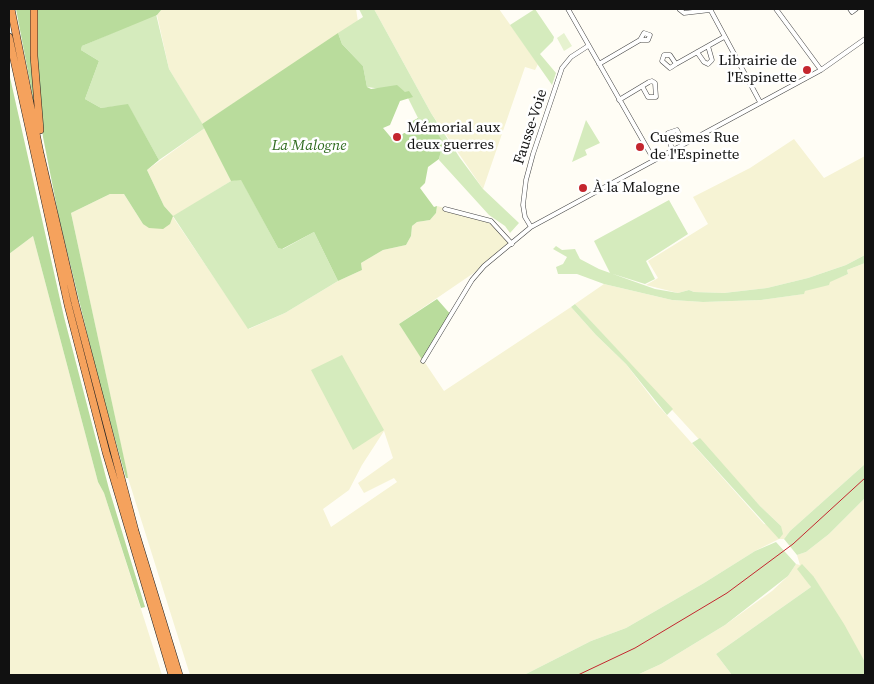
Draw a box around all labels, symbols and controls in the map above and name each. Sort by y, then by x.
place label: Librairie de l'Espinette [719,52,797,87]
marker: Librairie de l'Espinette [801,64,813,76]
street label: Fausse-Voie [510,87,552,167]
place label: Mémorial aux deux guerres [407,119,500,154]
place label: Cuesmes Rue de l'Espinette [650,129,739,164]
marker: Mémorial aux deux guerres [391,131,403,143]
park label: La Malogne [272,137,346,155]
marker: Cuesmes Rue de l'Espinette [634,141,646,153]
place label: À la Malogne [593,179,680,197]
marker: À la Malogne [577,182,589,194]

